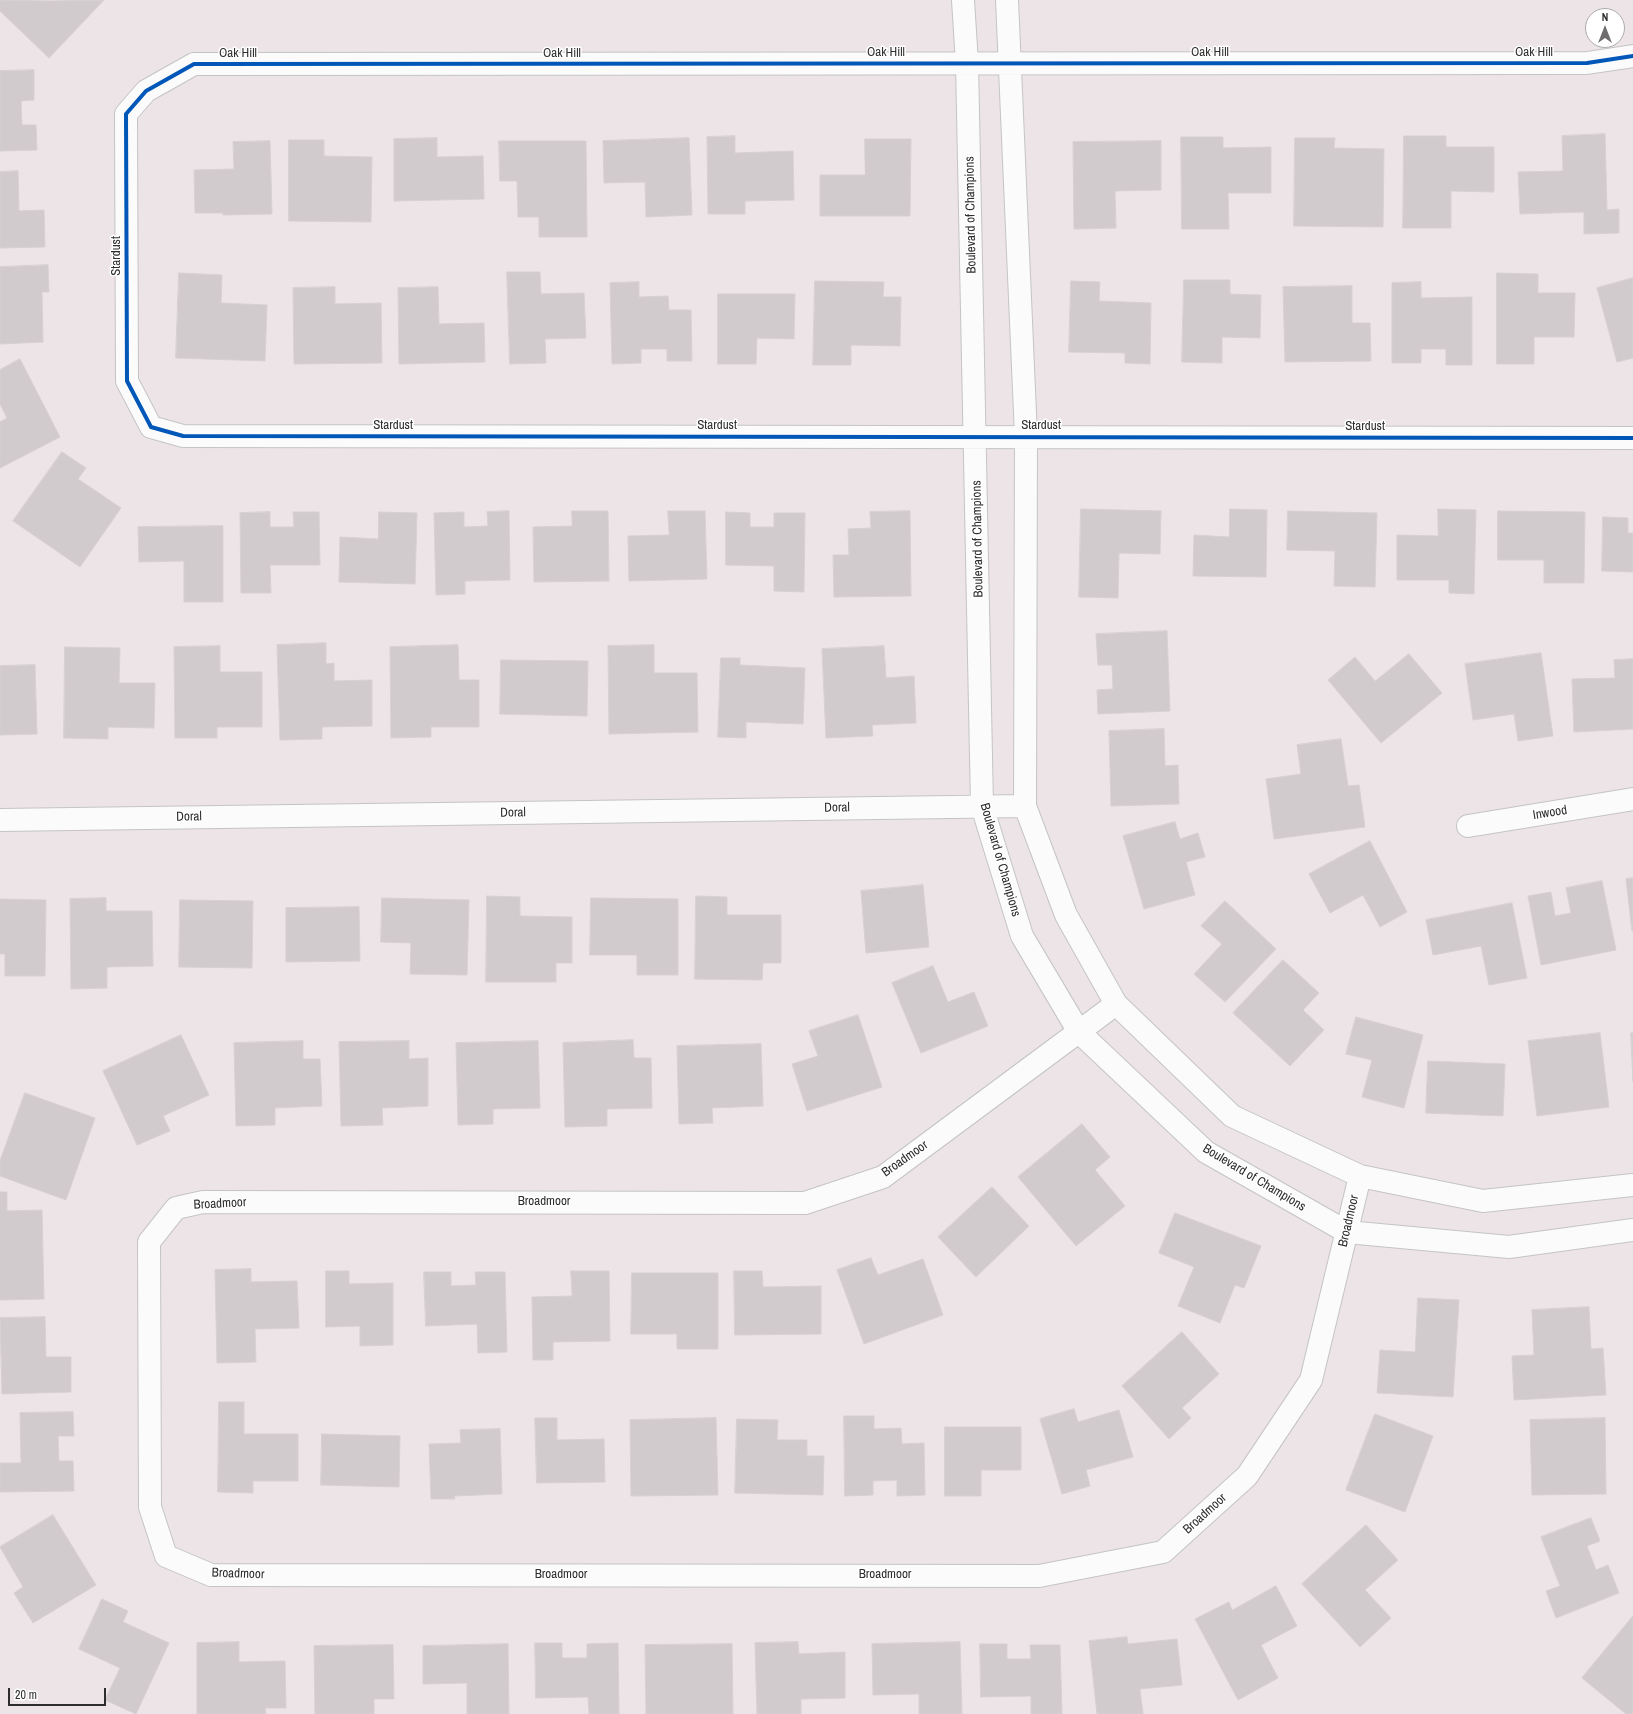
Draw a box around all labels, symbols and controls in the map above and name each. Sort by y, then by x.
north arrow [1585,8,1625,48]
text: N [1602,10,1608,24]
street label: Oak Hill [867,45,905,61]
street label: Oak Hill [1191,45,1229,61]
street label: Oak Hill [1515,45,1553,61]
street label: Oak Hill [219,46,257,62]
street label: Oak Hill [543,46,581,62]
street label: Boulevard of Champions [962,156,980,274]
street label: Stardust [109,236,125,276]
street label: Stardust [373,418,413,434]
street label: Stardust [697,418,737,434]
street label: Stardust [1021,418,1061,434]
street label: Stardust [1345,419,1385,435]
street label: Boulevard of Champions [969,480,987,598]
street label: Doral [824,800,850,816]
street label: Boulevard of Champions [976,801,1024,919]
street label: Inwood [1532,803,1568,823]
street label: Doral [500,805,526,821]
street label: Doral [176,809,202,825]
street label: Broadmoor [879,1137,931,1181]
street label: Boulevard of Champions [1200,1141,1308,1215]
street label: Broadmoor [518,1194,570,1210]
street label: Broadmoor [1335,1194,1363,1248]
street label: Broadmoor [193,1195,247,1213]
street label: Broadmoor [1180,1491,1230,1537]
street label: Broadmoor [211,1565,265,1583]
street label: Broadmoor [535,1567,587,1583]
street label: Broadmoor [859,1567,911,1583]
scale bar [10,1680,108,1706]
text: 20 m [15,1687,37,1703]

